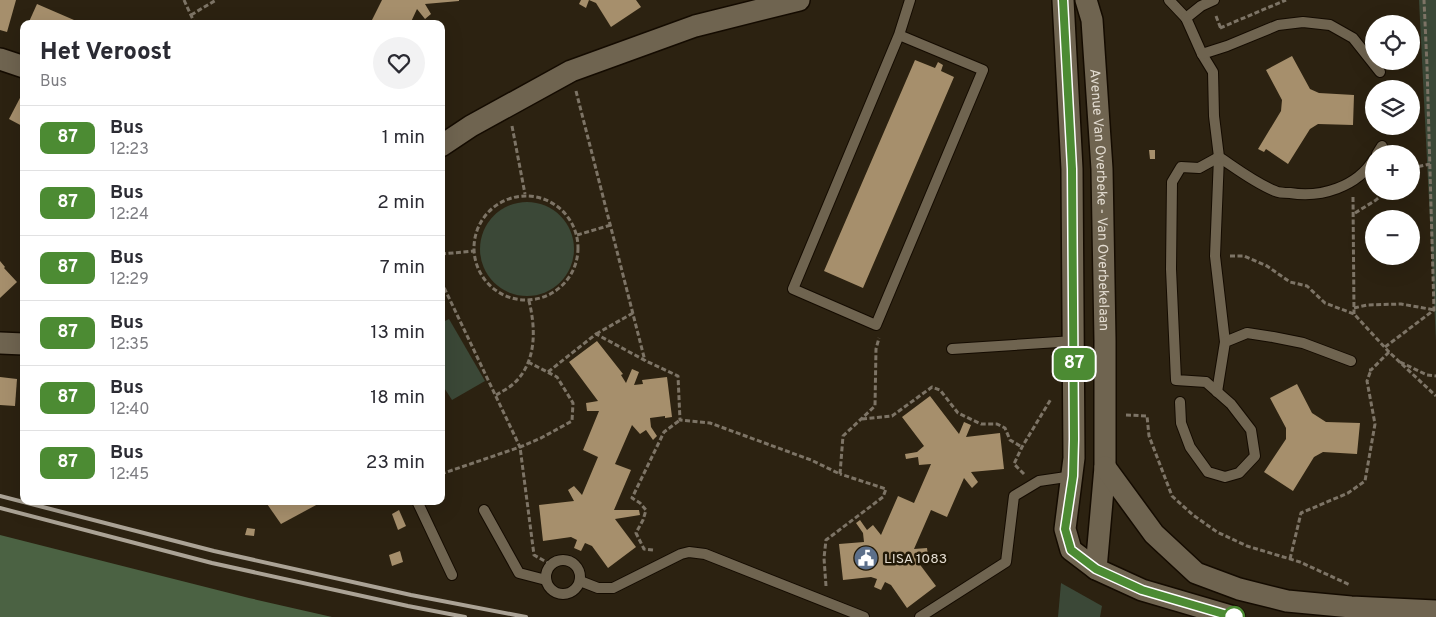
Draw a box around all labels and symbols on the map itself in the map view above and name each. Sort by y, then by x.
street label: Avenue Van Overbeke - Van Overbekelaan [1085,68,1112,331]
line badge: 87 [1052,348,1096,380]
public building icon: LISA 1083 [853,545,879,571]
place label: LISA 1083 [884,551,947,568]
unlabelled marker [1223,606,1245,617]

